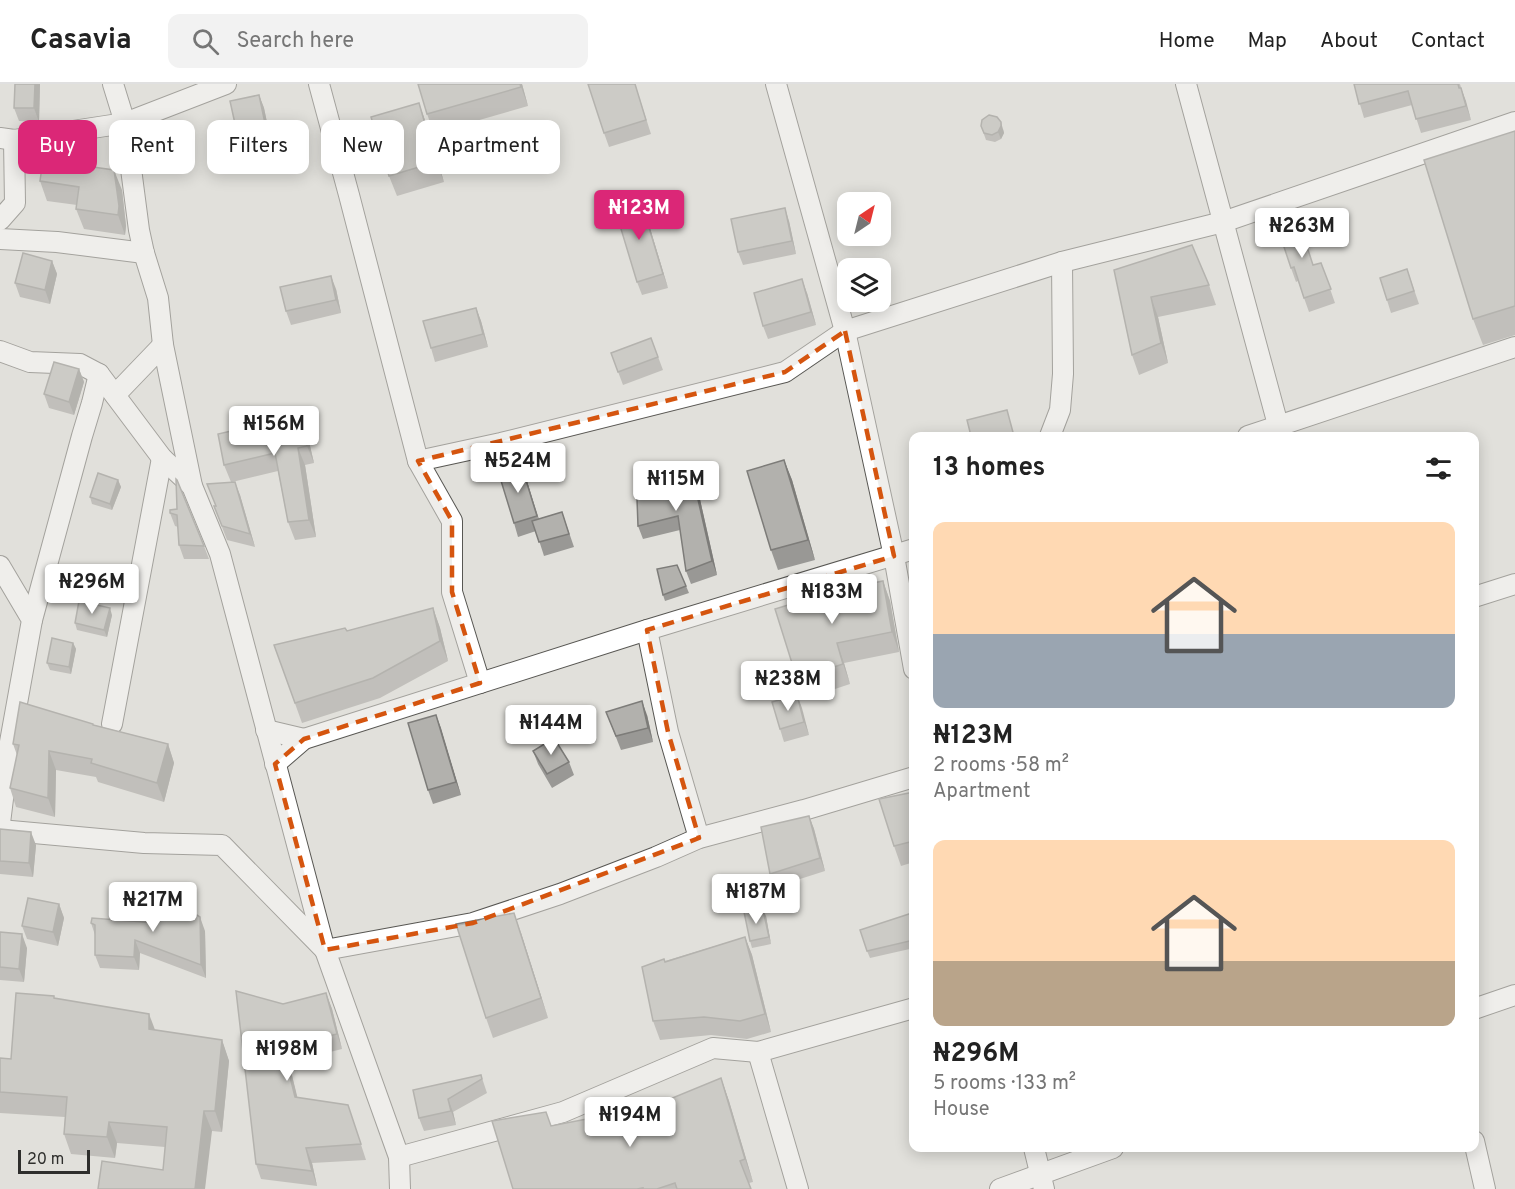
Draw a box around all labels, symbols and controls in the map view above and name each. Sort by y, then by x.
search box [168,14,588,68]
text: Casavia [30,23,132,59]
icon: search [189,25,222,58]
text: Search here [237,28,354,55]
text: Home [1159,28,1215,55]
text: Map [1248,28,1287,55]
text: About [1320,28,1378,55]
text: Contact [1411,28,1485,55]
chip: Buy [18,120,97,174]
chip: Rent [109,120,195,174]
chip: Filters [207,120,309,174]
chip: New [321,120,404,174]
chip: Apartment [416,120,560,174]
pin: ₦123M [597,190,681,241]
north arrow [837,192,891,246]
map controls [837,192,891,312]
text: ₦123M [608,196,670,222]
pin: ₦263M [1260,208,1344,259]
text: ₦263M [1269,214,1335,240]
button: layers [837,258,891,312]
pin: ₦156M [232,406,316,457]
text: ₦156M [243,412,305,438]
pin: ₦524M [476,443,560,494]
text: ₦524M [485,449,551,475]
text: 13 homes [933,452,1045,485]
icon: filters [1422,452,1455,485]
pin: ₦115M [634,461,718,512]
text: ₦115M [647,467,705,493]
icon: home [1140,561,1248,669]
pin: ₦296M [50,564,134,615]
text: ₦296M [59,570,125,596]
pin: ₦183M [790,574,874,625]
text: ₦183M [801,580,863,606]
pin: ₦238M [746,661,830,712]
text: ₦238M [755,667,821,693]
pin: ₦144M [509,705,593,756]
text: ₦144M [519,711,583,737]
text: ₦123M [933,720,1013,753]
text: 2 rooms · 58 m² [933,753,1069,779]
text: Apartment [933,779,1031,805]
pin: ₦187M [714,874,798,925]
icon: home [1140,879,1248,987]
text: ₦187M [726,880,786,906]
pin: ₦217M [111,882,195,933]
text: ₦217M [123,888,183,914]
pin: ₦198M [245,1031,329,1082]
text: ₦198M [256,1037,318,1063]
text: ₦296M [933,1038,1019,1071]
text: 5 rooms · 133 m² [933,1071,1076,1097]
pin: ₦194M [588,1097,672,1148]
text: House [933,1097,989,1123]
text: ₦194M [599,1103,661,1129]
scale bar [18,1147,90,1174]
text: 20 m [27,1150,64,1170]

